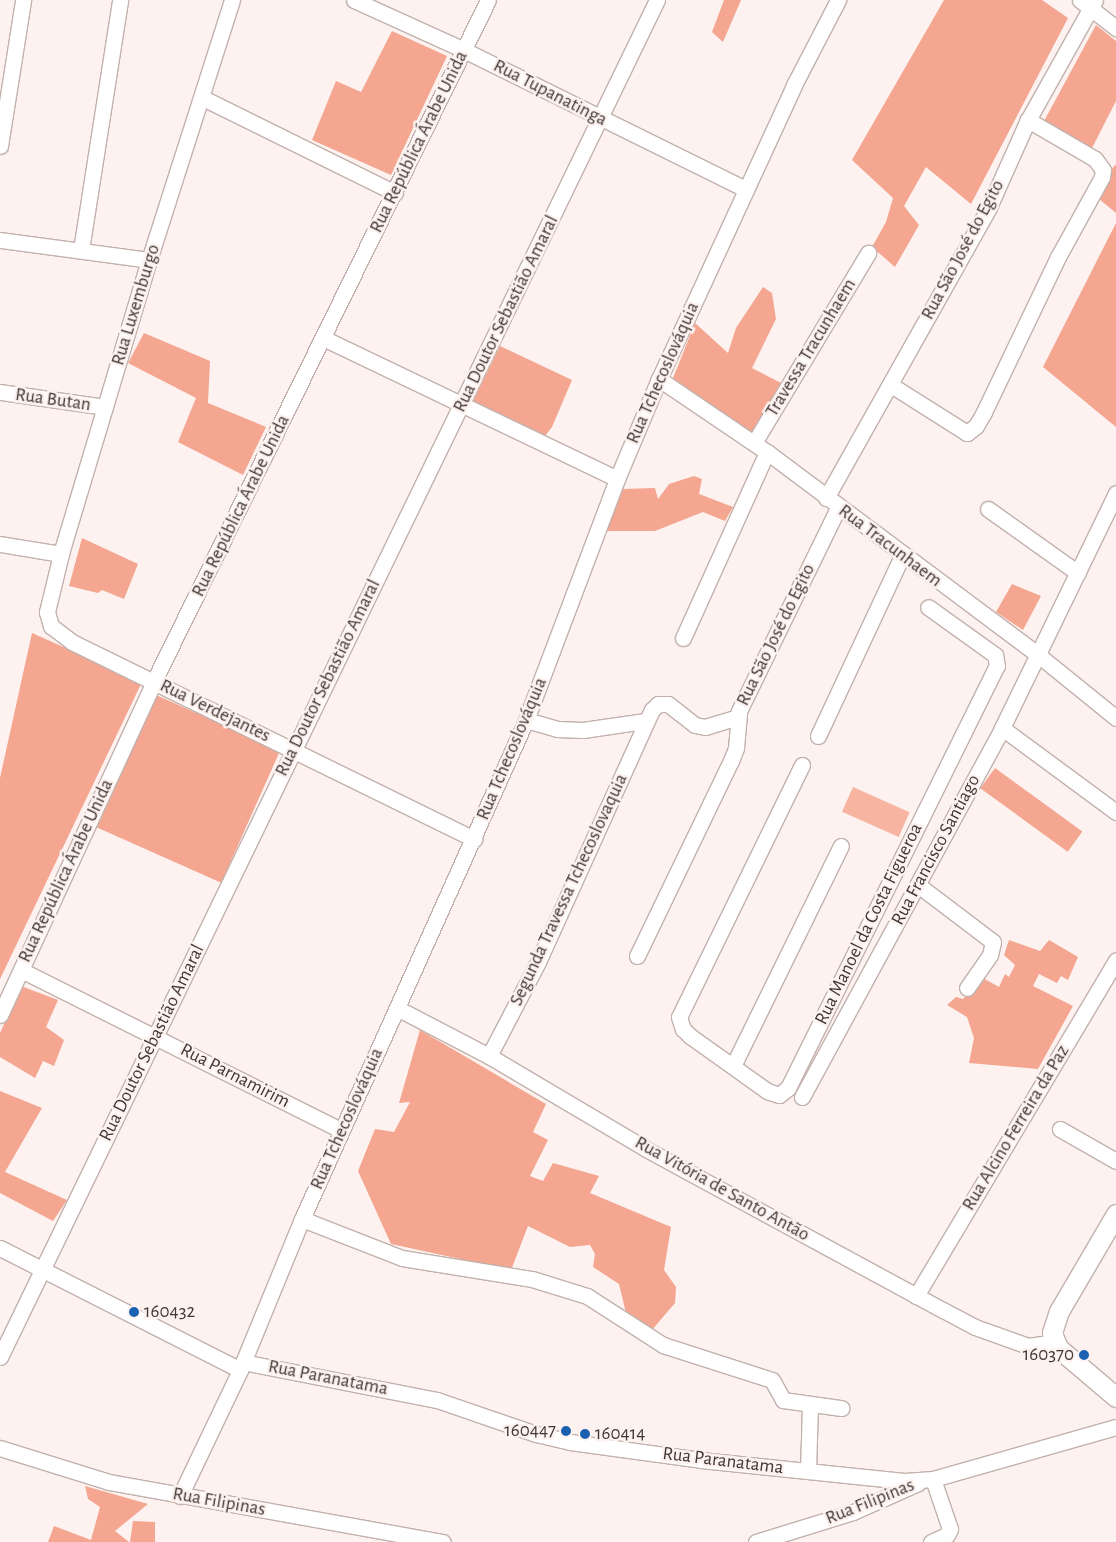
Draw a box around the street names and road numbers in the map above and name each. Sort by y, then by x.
street label: Rua República Árabe Unida [365,47,473,237]
street label: Rua Tupanatinga [489,55,611,131]
street label: Rua São José do Egito [917,176,1009,324]
street label: Rua Doutor Sebastião Amaral [448,212,564,416]
street label: Rua Luxemburgo [107,242,165,368]
street label: Travessa Tracunhaem [761,275,861,421]
street label: Rua Tchecoslováquia [622,299,704,447]
street label: Rua Butan [14,383,92,417]
street label: Rua República Árabe Unida [187,411,295,601]
street label: Rua Tracunhaem [834,500,946,592]
street label: Rua São José do Egito [732,560,820,710]
street label: Rua Doutor Sebastião Amaral [270,576,386,780]
street label: Rua Verdejantes [156,674,274,748]
street label: Rua Tchecoslováquia [472,674,552,824]
street label: Segunda Travessa Tchecoslovaquia [505,770,633,1010]
street label: Rua Francisco Santiago [887,771,985,929]
street label: Rua República Árabe Unida [13,776,119,966]
street label: Rua Manoel da Costa Figueroa [810,820,928,1028]
street label: Rua Doutor Sebastião Amaral [94,941,210,1145]
street label: Rua Parnamirim [176,1039,294,1113]
street label: Rua Alcino Ferreira da Paz [958,1041,1074,1215]
street label: Rua Tchecoslováquia [306,1045,388,1193]
street label: Rua Vitória de Santo Antão [631,1131,813,1247]
street label: Rua Paranatama [266,1355,390,1401]
street label: Rua Paranatama [661,1442,785,1480]
street label: Rua Filipinas [822,1474,918,1530]
street label: Rua Filipinas [171,1483,267,1521]

